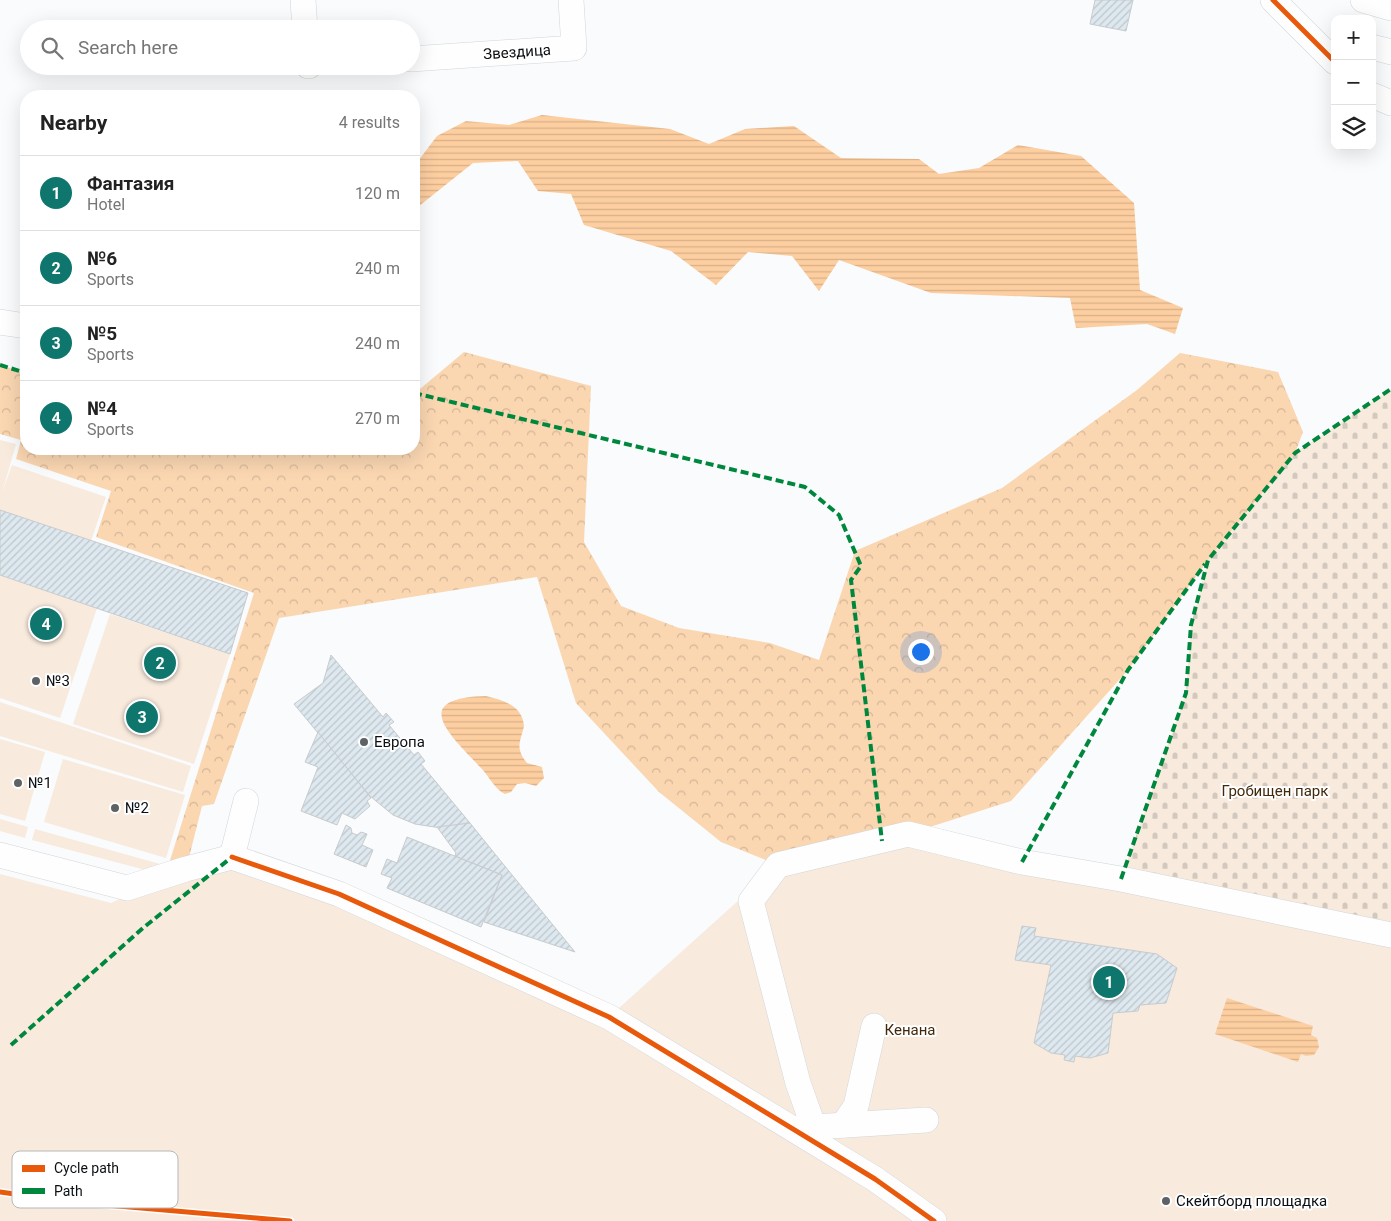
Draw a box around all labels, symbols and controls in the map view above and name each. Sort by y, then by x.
map controls [1331,15,1376,150]
button: + [1331,15,1376,60]
search box [20,20,420,75]
icon: search [38,34,66,62]
text: Search here [78,36,178,59]
street label: Звездица [483,41,551,63]
button: − [1331,60,1376,105]
button: layers [1331,105,1376,150]
text: Nearby [40,111,107,135]
text: 4 results [339,113,400,132]
text: Фантазия [87,172,174,195]
text: 1 [51,184,61,203]
text: 120 m [355,184,400,203]
text: Hotel [87,195,125,214]
text: №6 [87,247,117,270]
text: 2 [51,259,61,278]
text: 240 m [355,259,400,278]
text: Sports [87,270,134,289]
text: №5 [87,322,117,345]
text: 3 [51,334,61,353]
text: 240 m [355,334,400,353]
text: Sports [87,345,134,364]
text: №4 [87,397,117,420]
text: 4 [51,409,61,428]
text: 270 m [355,409,400,428]
text: Sports [87,420,134,439]
pin: 4 [30,605,62,643]
your location [908,639,934,665]
pin: 2 [144,644,176,682]
place label: №3 [46,672,70,690]
marker: №3 [30,675,42,687]
pin: 3 [126,698,158,736]
place label: Европа [374,733,425,751]
marker: Европа [358,736,370,748]
place label: №1 [28,774,52,792]
marker: №1 [12,777,24,789]
park label: Гробищен парк [1222,782,1328,800]
place label: №2 [125,799,149,817]
marker: №2 [109,802,121,814]
pin: 1 [1093,963,1125,1001]
park label: Кенана [884,1021,936,1039]
legend [12,1151,178,1208]
text: Cycle path [54,1160,119,1176]
text: Path [54,1183,83,1199]
place label: Скейтборд площадка [1176,1192,1327,1210]
marker: Скейтборд площадка [1160,1195,1172,1207]

